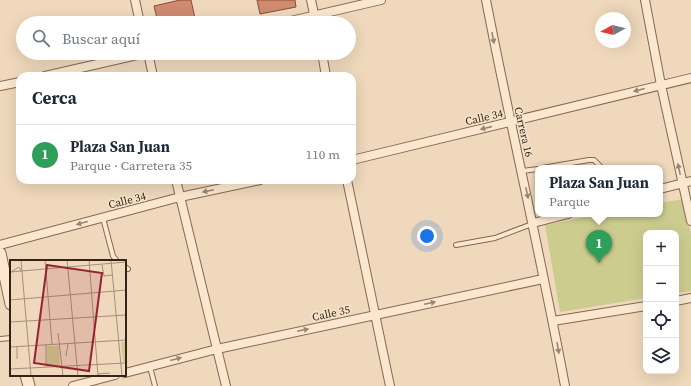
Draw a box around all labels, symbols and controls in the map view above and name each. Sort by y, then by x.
north arrow [595,12,631,48]
search box [16,16,356,60]
icon: search [30,27,52,49]
text: Buscar aquí [62,28,140,49]
one-way arrow [491,32,497,44]
text: Cerca [32,86,77,110]
one-way arrow [633,88,646,94]
street label: Calle 34 [464,106,505,129]
street label: Carrera 16 [510,106,537,159]
one-way arrow [480,125,492,131]
text: Plaza San Juan [70,136,170,157]
text: 1 [41,146,49,163]
text: 110 m [306,146,340,163]
text: Parque · Carretera 35 [70,157,192,174]
one-way arrow [675,163,681,176]
popup [535,165,663,217]
text: Plaza San Juan [549,172,649,193]
one-way arrow [524,187,530,199]
street label: Calle 34 [107,188,148,212]
one-way arrow [202,189,214,195]
text: Parque [549,193,590,210]
one-way arrow [76,220,88,226]
your location [417,226,437,246]
pin: 1 [586,230,612,263]
map controls [643,230,679,374]
button: + [643,230,679,266]
inset map [10,260,126,376]
button: − [643,266,679,302]
one-way arrow [424,300,436,306]
street label: Calle 35 [311,302,352,325]
button: locate [643,302,679,338]
one-way arrow [297,327,309,333]
button: layers [643,338,679,374]
one-way arrow [555,341,561,354]
one-way arrow [171,356,183,362]

